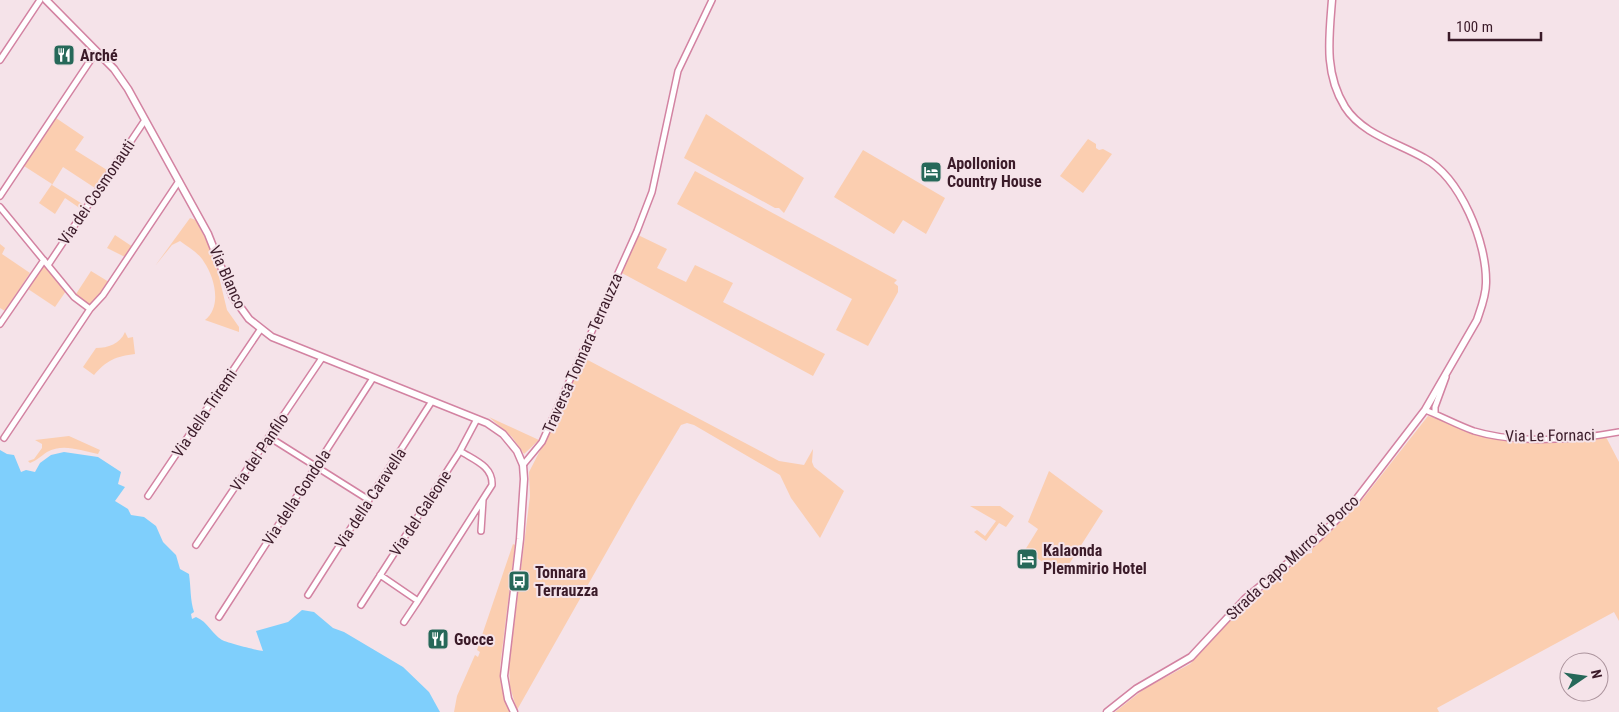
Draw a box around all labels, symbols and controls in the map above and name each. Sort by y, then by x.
scale bar [1449,10,1542,42]
text: 100 m [1456,18,1493,36]
restaurant icon: Arché [52,43,76,67]
place label: Arché [80,46,118,65]
street label: Via dei Cosmonauti [54,136,139,248]
place label: Apollonion Country House [947,154,1042,191]
hotel icon: Apollonion Country House [919,160,943,184]
street label: Via Blanco [205,243,250,312]
street label: Traversa Tonnara Terrauzza [539,270,626,436]
street label: Via della Triremi [168,366,241,461]
street label: Via del Panfilo [226,409,293,495]
street label: Via Le Fornaci [1505,425,1595,446]
street label: Via della Caravella [331,444,410,552]
street label: Via della Gondola [258,446,335,549]
street label: Via del Galeone [386,467,455,560]
street label: Strada Capo Murro di Porco [1222,491,1363,624]
place label: Kalaonda Plemmirio Hotel [1043,541,1147,578]
hotel icon: Kalaonda Plemmirio Hotel [1015,547,1039,571]
place label: Tonnara Terrauzza [535,563,599,600]
bus stop icon: Tonnara Terrauzza [507,569,531,593]
restaurant icon: Gocce [426,627,450,651]
place label: Gocce [454,630,494,649]
north arrow [1559,652,1609,702]
text: N [1588,668,1605,680]

